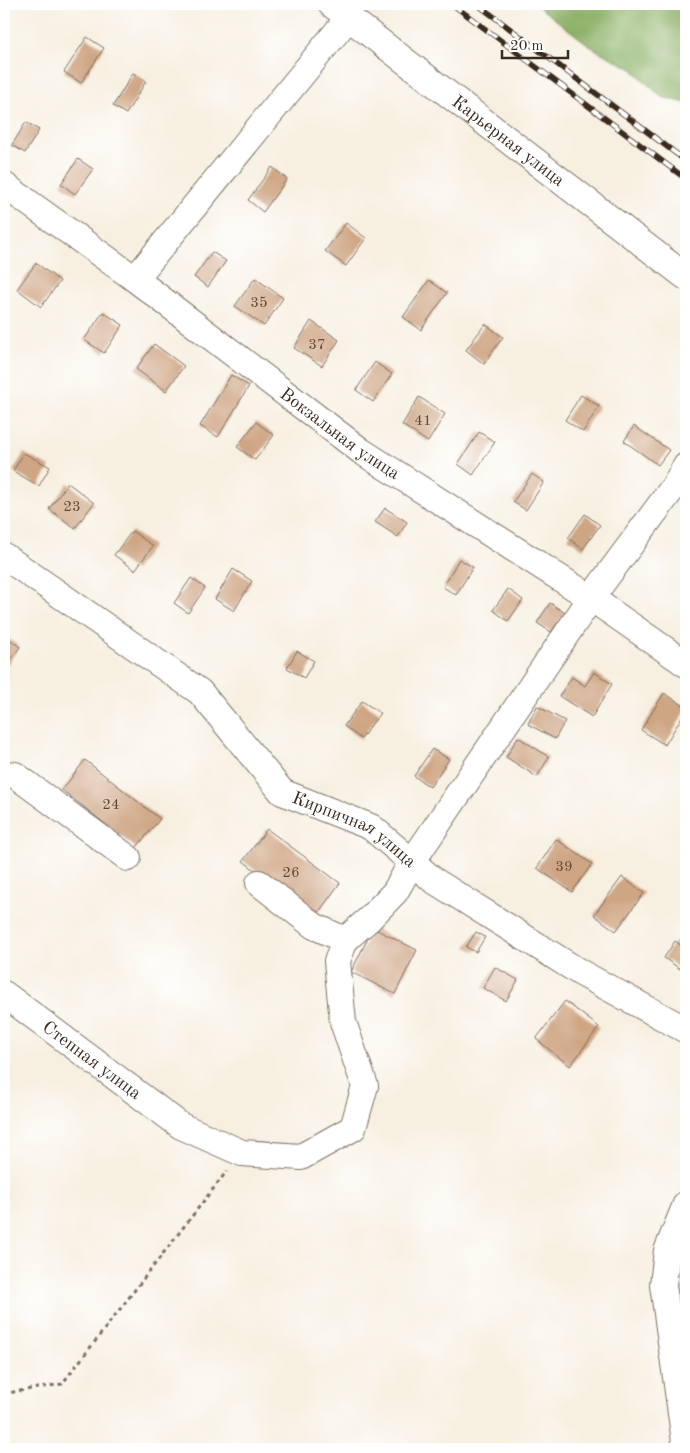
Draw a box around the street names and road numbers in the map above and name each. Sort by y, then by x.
street label: Карьерная улица [448,93,568,190]
street label: Вокзальная улица [276,385,403,483]
street label: Кирпичная улица [290,789,419,871]
street label: Степная улица [39,1018,144,1103]

